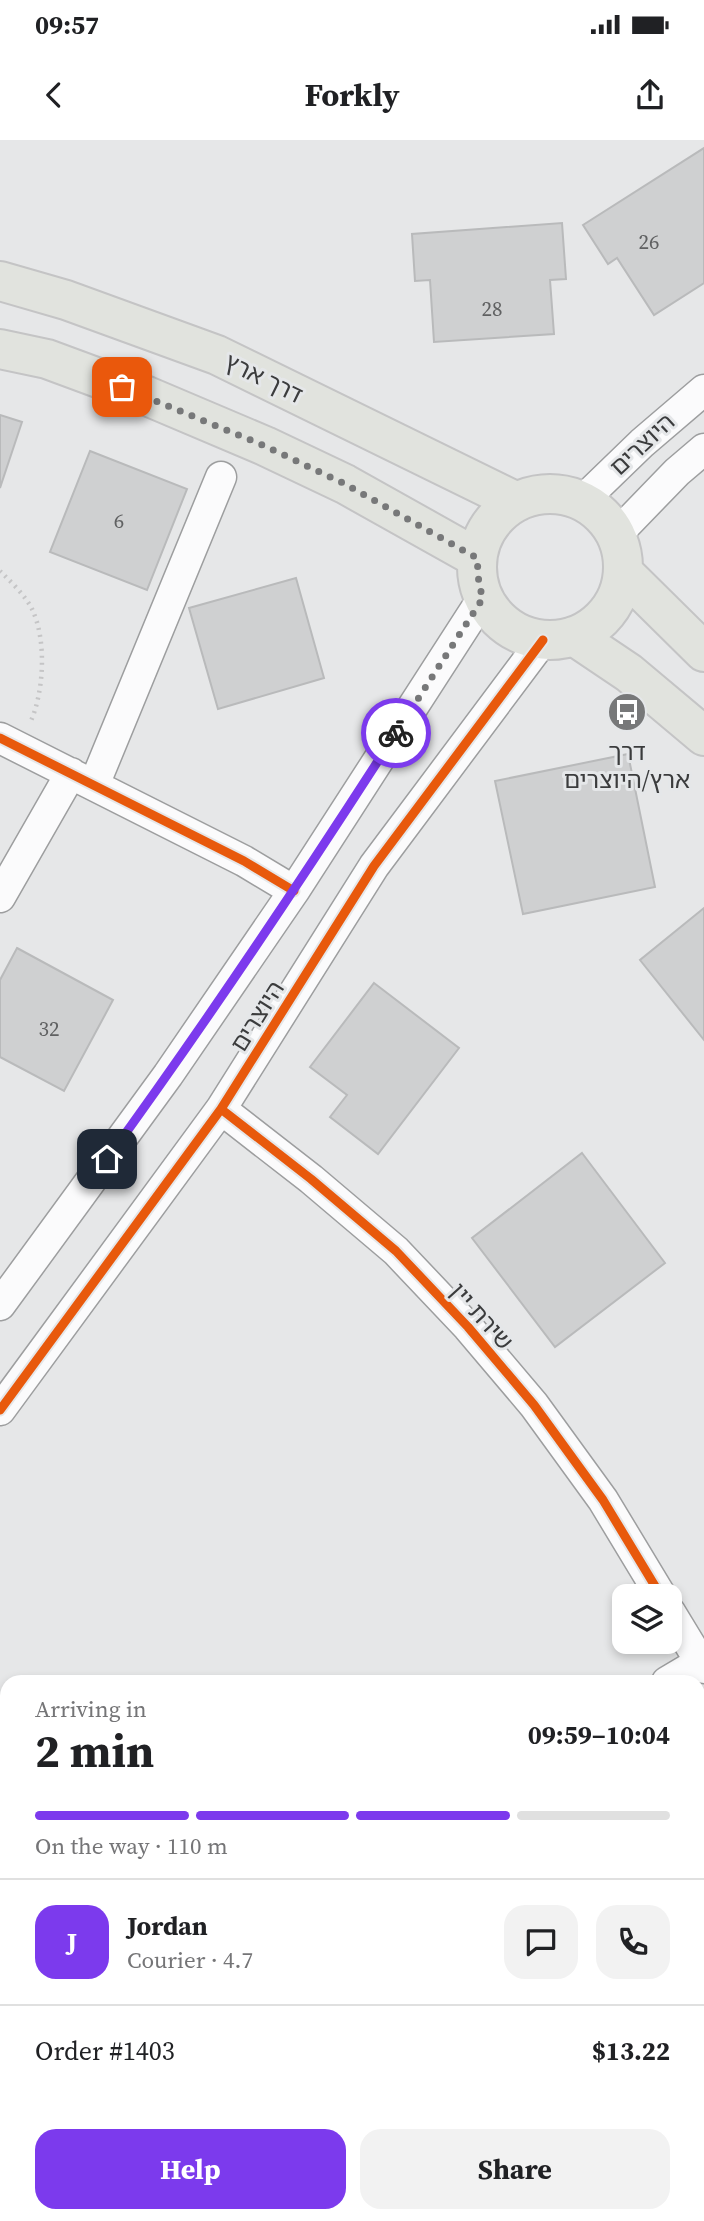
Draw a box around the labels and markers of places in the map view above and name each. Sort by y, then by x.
pin [92,357,152,417]
bus stop icon: דרך ארץ/היוצרים [606,691,648,733]
place label: דרך ארץ/היוצרים [564,735,690,796]
pin [77,1129,137,1189]

